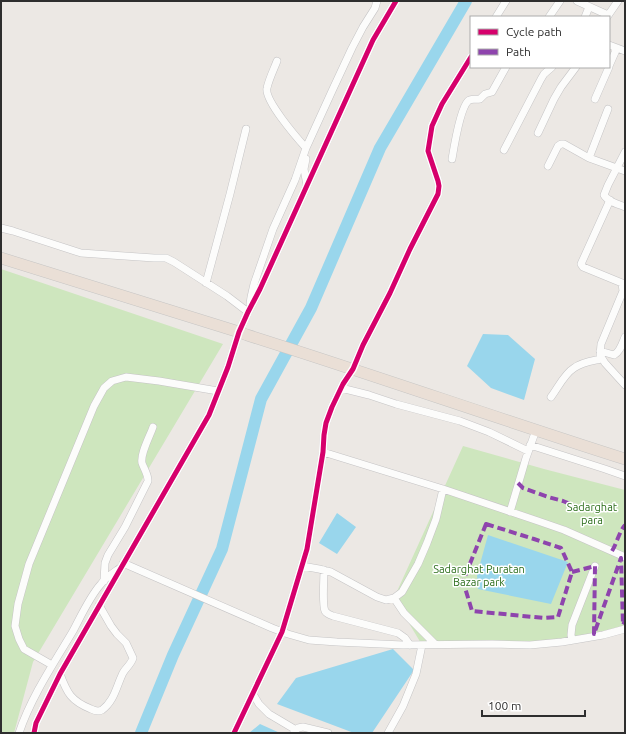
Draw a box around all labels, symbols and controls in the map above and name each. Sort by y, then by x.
legend [470,16,610,68]
text: Cycle path [506,25,562,38]
text: Path [506,45,531,58]
park label: Sadarghat para [567,501,618,526]
park label: Sadarghat Puratan Bazar park [433,563,525,588]
scale bar [482,692,585,718]
text: 100 m [488,699,521,712]

